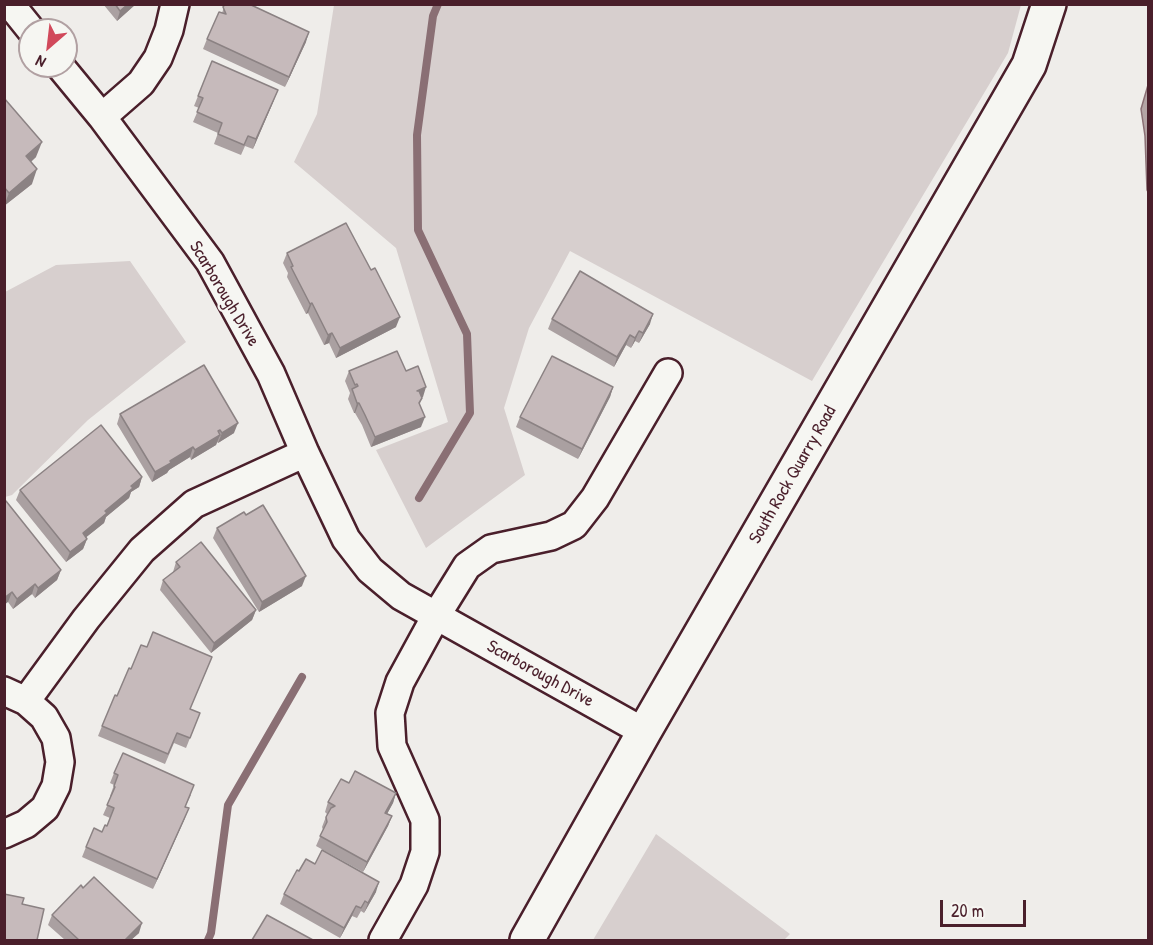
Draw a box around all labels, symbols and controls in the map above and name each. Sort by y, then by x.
north arrow [18,18,78,78]
text: N [32,50,49,74]
street label: Scarborough Drive [184,237,264,351]
street label: South Rock Quarry Road [745,402,841,548]
street label: Scarborough Drive [483,636,597,712]
scale bar [943,888,1028,926]
text: 20 m [951,898,984,923]

